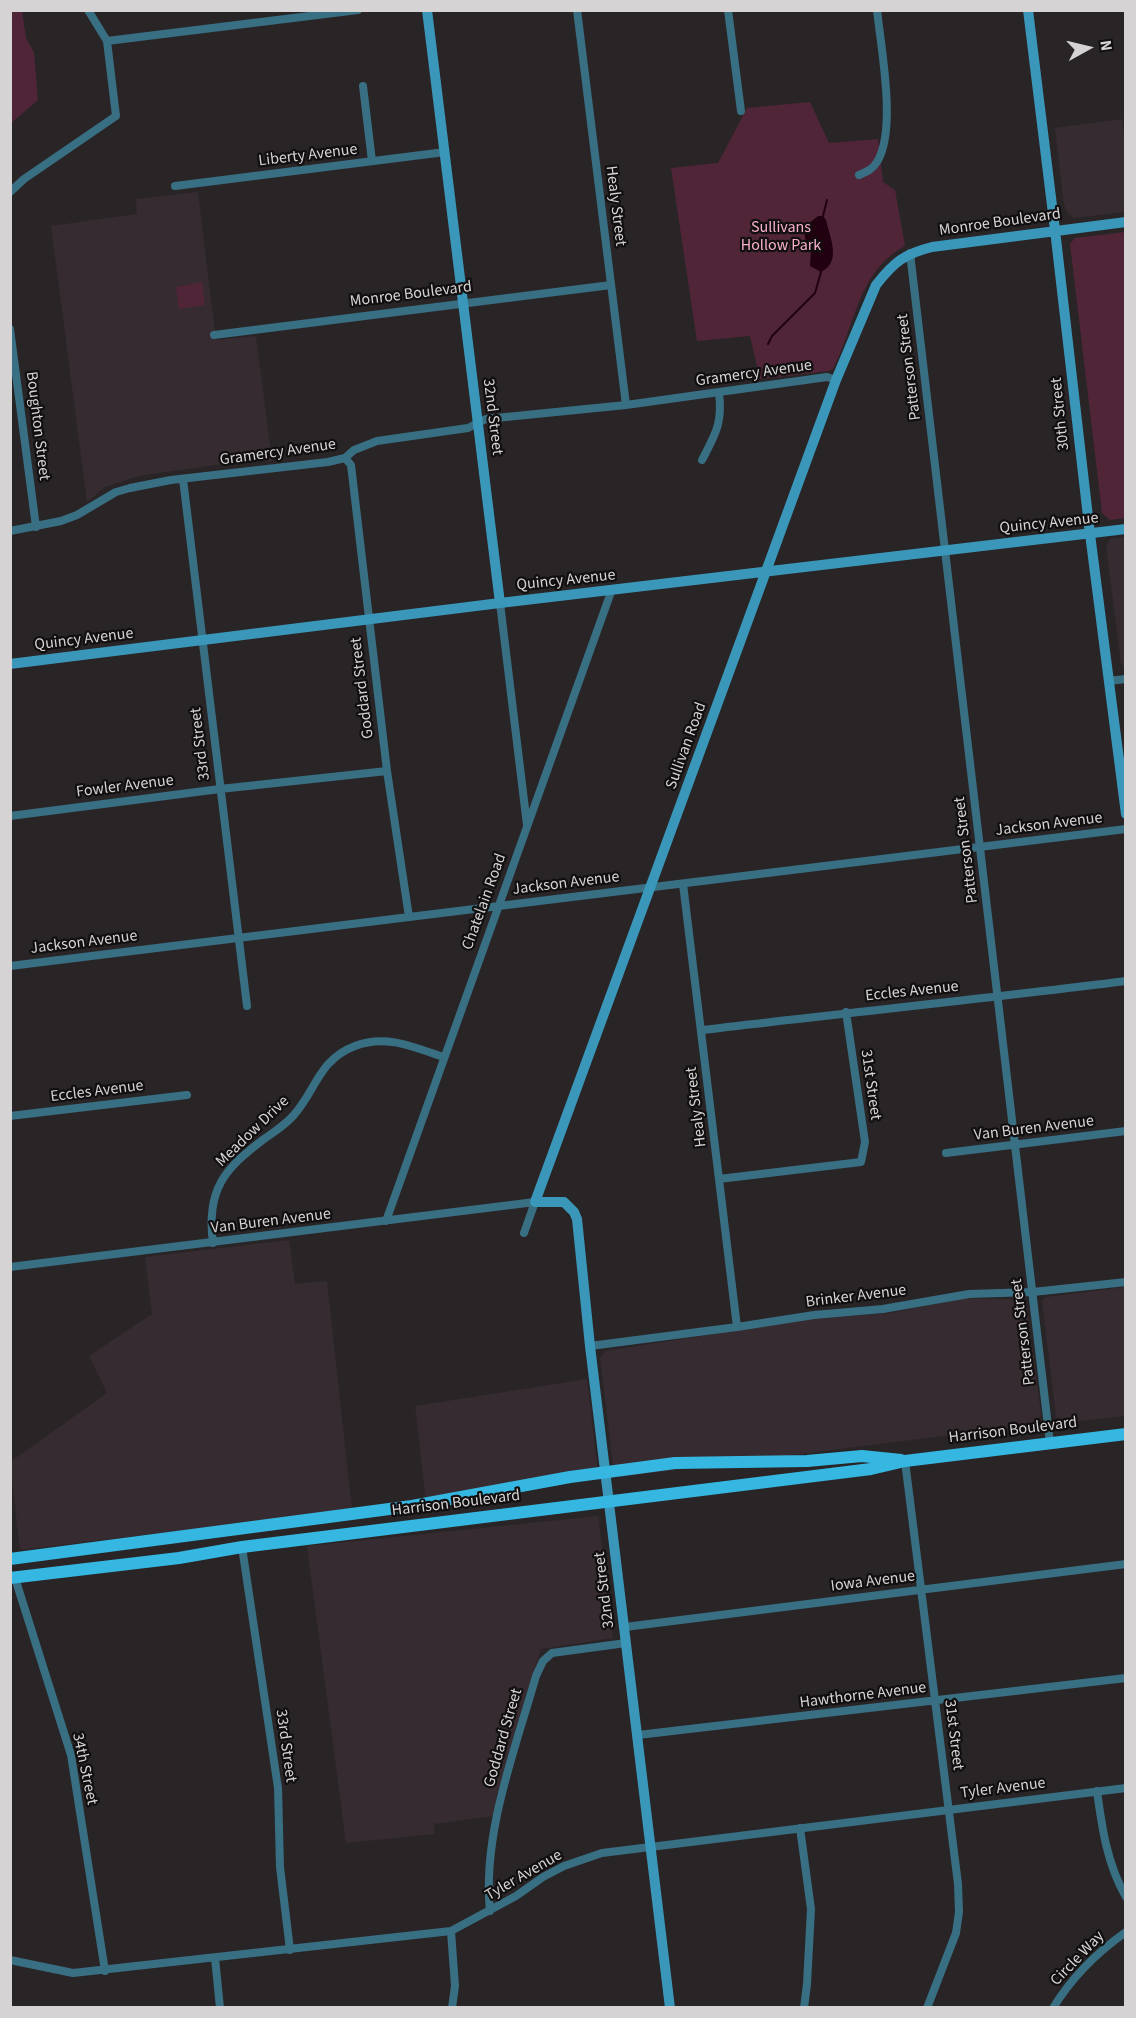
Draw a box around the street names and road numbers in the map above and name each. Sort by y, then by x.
street label: Liberty Avenue [257,140,359,172]
street label: Healy Street [601,165,629,247]
street label: Monroe Boulevard [938,205,1062,241]
street label: Monroe Boulevard [349,278,473,312]
street label: Patterson Street [894,313,926,421]
street label: Gramercy Avenue [695,356,813,392]
street label: Boughton Street [21,371,53,481]
street label: 30th Street [1048,377,1074,451]
street label: 32nd Street [478,378,506,456]
street label: Gramercy Avenue [219,435,337,471]
street label: Quincy Avenue [999,509,1099,539]
street label: Quincy Avenue [516,566,616,596]
street label: Quincy Avenue [34,624,134,656]
street label: Goddard Street [347,636,379,740]
street label: Sullivan Road [662,700,712,792]
street label: 33rd Street [187,706,215,782]
street label: Fowler Avenue [75,772,175,802]
street label: Patterson Street [951,796,983,904]
street label: Jackson Avenue [994,809,1104,841]
street label: Chatelain Road [459,851,511,953]
street label: Jackson Avenue [511,868,621,900]
street label: Jackson Avenue [29,927,139,959]
street label: Eccles Avenue [864,978,960,1006]
street label: 31st Street [856,1049,884,1121]
street label: Healy Street [683,1066,711,1148]
street label: Eccles Avenue [49,1077,145,1107]
street label: Meadow Drive [212,1092,294,1172]
street label: Van Buren Avenue [973,1112,1095,1146]
street label: Van Buren Avenue [210,1205,332,1239]
street label: Patterson Street [1008,1278,1040,1386]
street label: Brinker Avenue [805,1281,907,1313]
street label: Harrison Boulevard [948,1414,1078,1448]
street label: Harrison Boulevard [391,1487,521,1521]
street label: 32nd Street [591,1551,619,1629]
street label: Iowa Avenue [830,1567,916,1597]
street label: Hawthorne Avenue [799,1679,927,1713]
street label: Goddard Street [481,1686,527,1790]
street label: 31st Street [939,1699,967,1771]
street label: 33rd Street [270,1708,300,1784]
street label: 34th Street [67,1731,101,1807]
street label: Tyler Avenue [959,1774,1047,1804]
street label: Tyler Avenue [482,1846,566,1906]
street label: Circle Way [1047,1928,1109,1990]

